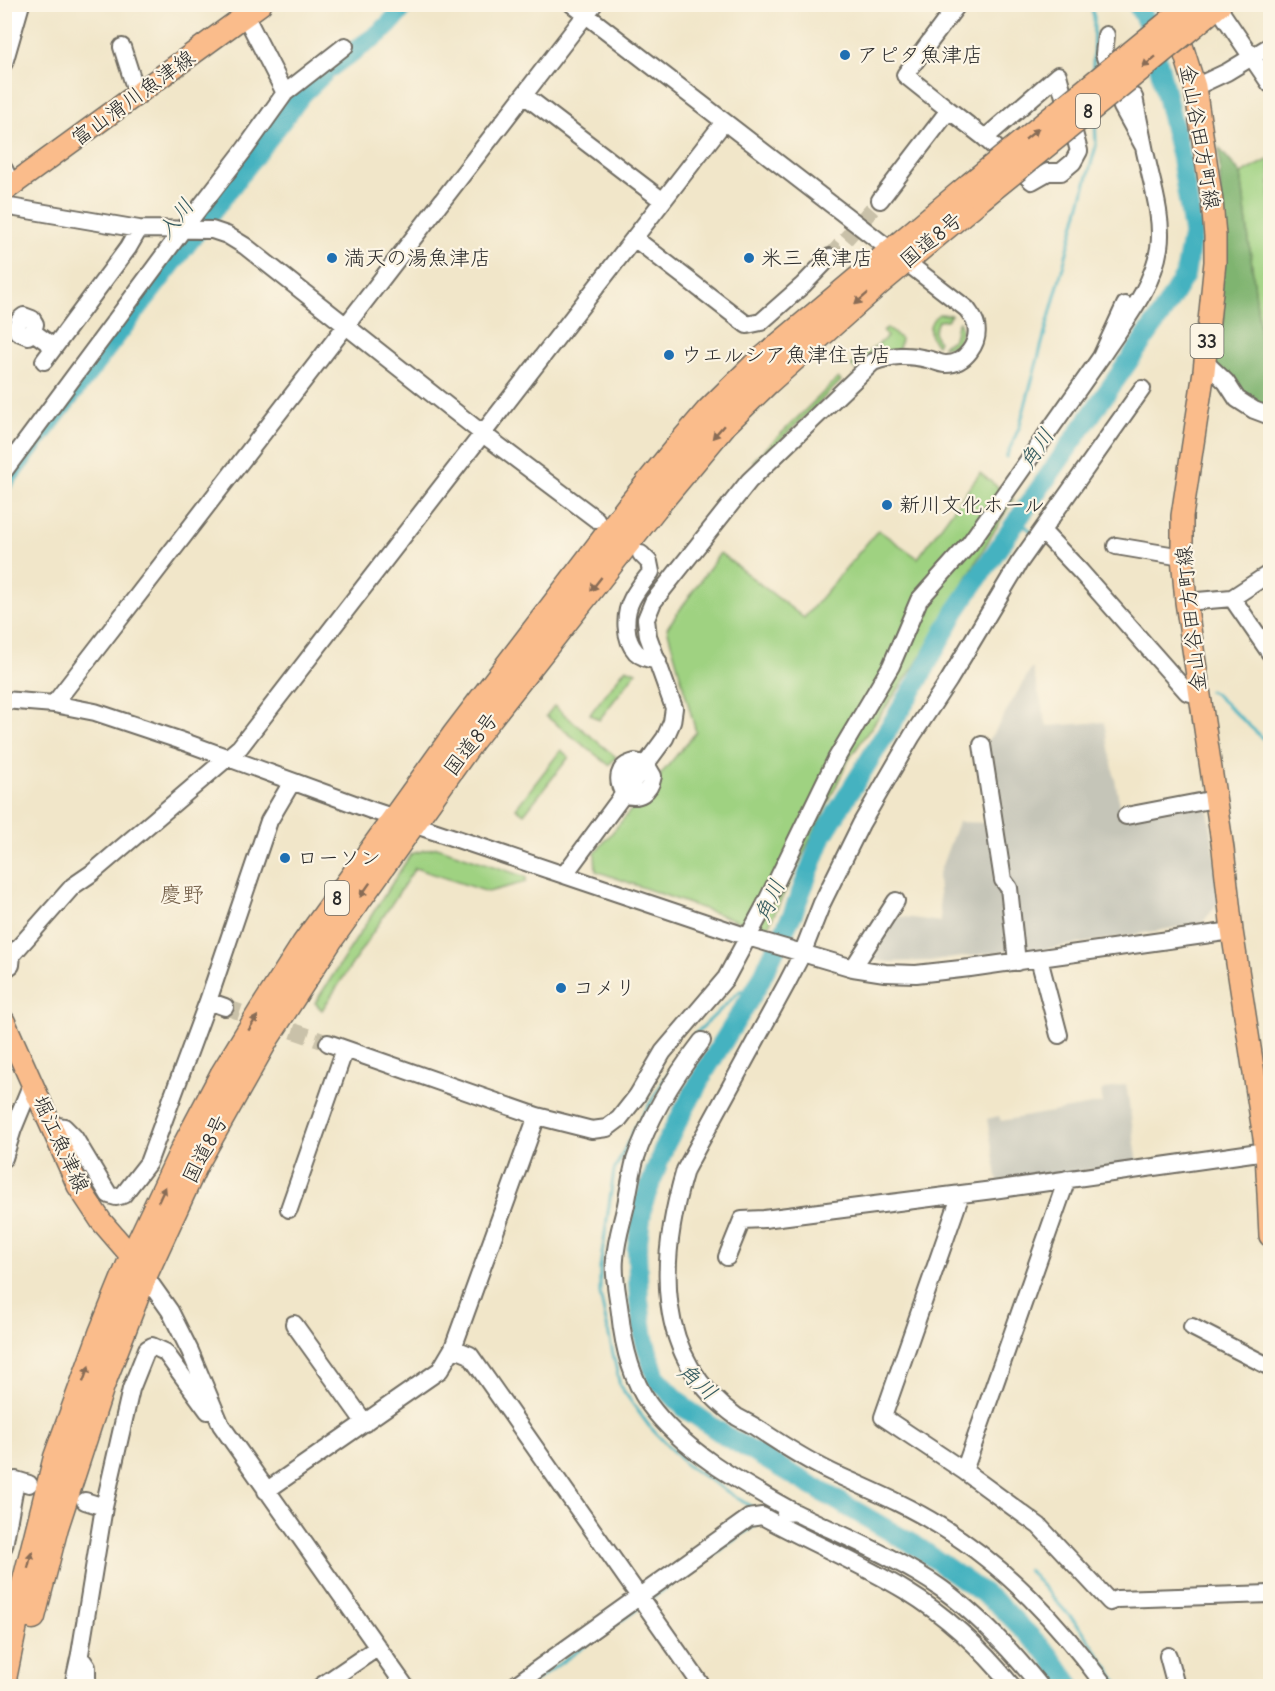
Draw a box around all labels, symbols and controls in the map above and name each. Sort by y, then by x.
place label: アピタ魚津店 [857,43,983,67]
street label: 富山滑川魚津線 [66,45,200,151]
marker: アピタ魚津店 [838,48,852,62]
one-way arrow [1141,55,1157,68]
street label: 金山谷田方町線 [1175,63,1225,211]
road number: 8 [1076,94,1100,128]
one-way arrow [1024,128,1040,141]
water label: 入川 [152,194,200,244]
street label: 国道8号 [895,207,967,273]
place label: 満天の湯魚津店 [344,246,491,270]
place label: 米三 魚津店 [761,246,873,270]
marker: 満天の湯魚津店 [325,251,339,265]
marker: 米三 魚津店 [742,251,756,265]
one-way arrow [854,292,869,305]
road number: 33 [1190,324,1224,358]
place label: ウエルシア魚津住吉店 [681,343,891,367]
marker: ウエルシア魚津住吉店 [662,348,676,362]
water label: 角川 [1014,423,1060,475]
one-way arrow [712,424,725,440]
place label: 新川文化ホール [899,493,1045,517]
marker: 新川文化ホール [880,498,894,512]
street label: 金山谷田方町線 [1171,545,1211,693]
one-way arrow [591,576,603,591]
street label: 国道8号 [439,708,503,780]
place label: ローソン [297,846,381,870]
marker: ローソン [278,851,292,865]
water label: 角川 [749,876,791,926]
road number: 8 [325,881,349,915]
one-way arrow [359,881,371,897]
district label: 慶野 [160,882,204,908]
place label: コメリ [573,976,636,1000]
marker: コメリ [554,981,568,995]
one-way arrow [248,1015,259,1031]
street label: 堀江魚津線 [28,1091,94,1197]
street label: 国道8号 [178,1111,232,1187]
one-way arrow [157,1186,166,1203]
water label: 角川 [672,1358,722,1406]
one-way arrow [82,1365,92,1383]
one-way arrow [25,1551,35,1570]

